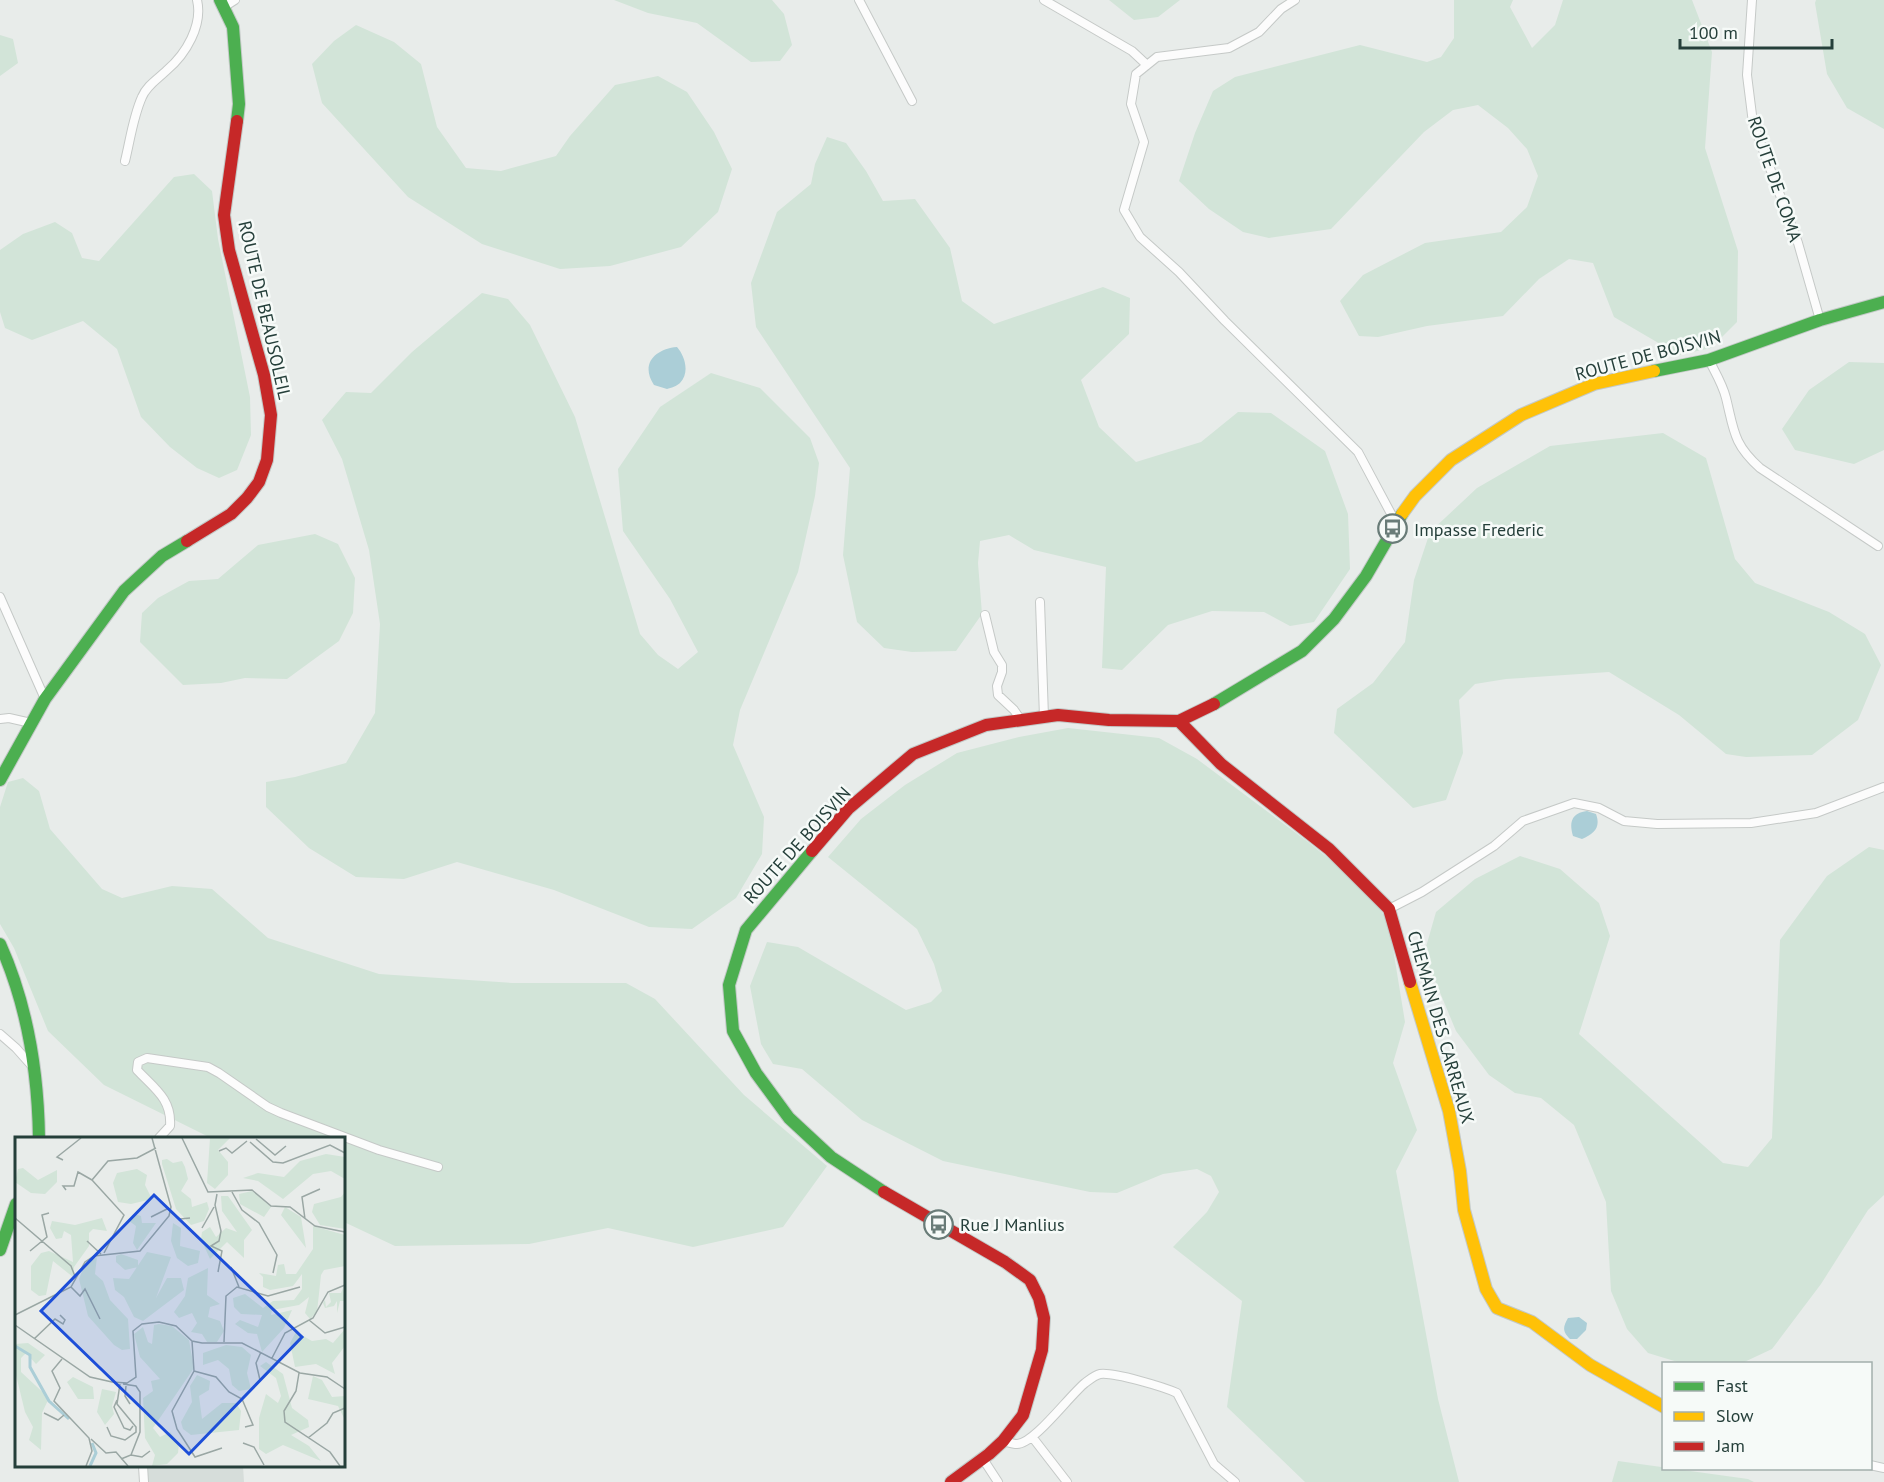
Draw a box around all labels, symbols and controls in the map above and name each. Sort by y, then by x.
scale bar [1680,12,1832,50]
text: 100 m [1689,21,1738,44]
street label: ROUTE DE COMA [1743,113,1807,245]
street label: ROUTE DE BEAUSOLEIL [233,219,297,401]
street label: ROUTE DE BOISVIN [1573,325,1723,385]
bus stop icon: Impasse Frederic [1377,513,1409,545]
place label: Impasse Frederic [1414,518,1544,541]
street label: ROUTE DE BOISVIN [738,782,856,908]
street label: CHEMAIN DES CARREAUX [1402,928,1480,1126]
inset map [15,1137,345,1467]
bus stop icon: Rue J Manlius [923,1208,955,1240]
place label: Rue J Manlius [960,1213,1065,1236]
legend [1662,1362,1872,1470]
text: Fast [1716,1374,1748,1397]
text: Slow [1716,1404,1754,1427]
text: Jam [1715,1434,1745,1457]

